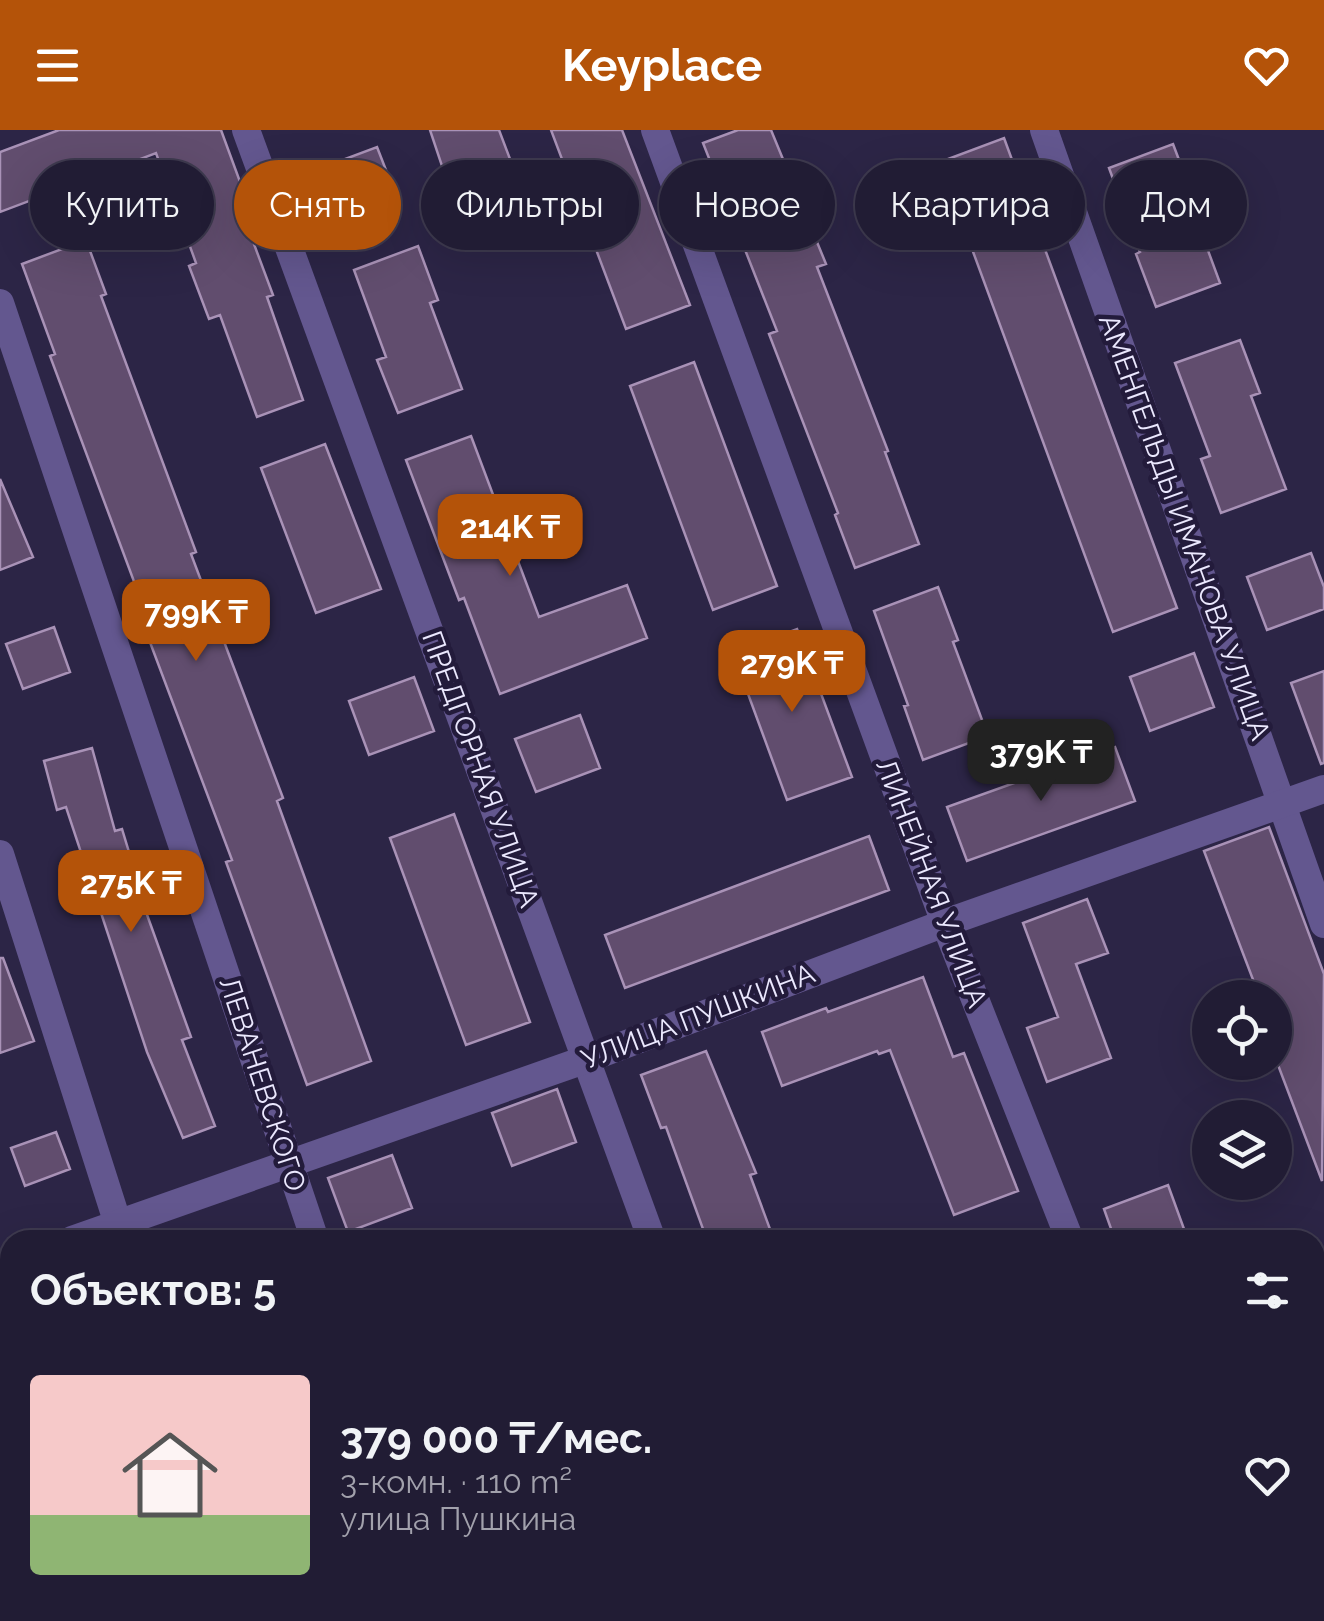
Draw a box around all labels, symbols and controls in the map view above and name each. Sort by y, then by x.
icon: menu [30,38,85,93]
icon: heart [1239,38,1294,93]
text: Keyplace [562,39,762,92]
chip: Купить [30,160,214,250]
chip: Снять [234,160,401,250]
chip: Фильтры [421,160,639,250]
chip: Новое [659,160,835,250]
chip: Квартира [855,160,1085,250]
chip: Дом [1105,160,1247,250]
street label: АМЕНГЕЛЬДЫ ИМАНОВА УЛИЦА [1092,310,1277,744]
pin: 214K ₸ [429,494,591,579]
text: 214K ₸ [460,508,560,545]
pin: 799K ₸ [115,579,277,664]
text: 799K ₸ [144,593,248,630]
street label: ПРЕДГОРНАЯ УЛИЦА [415,627,546,912]
pin: 279K ₸ [711,630,873,715]
text: 279K ₸ [740,644,844,681]
pin: 379K ₸ [960,719,1122,804]
text: 379K ₸ [989,733,1093,770]
street label: ЛИНЕЙНАЯ УЛИЦА [869,754,994,1012]
pin: 275K ₸ [50,850,212,935]
text: 275K ₸ [80,864,182,901]
street label: УЛИЦА ПУШКИНА [577,957,819,1076]
street label: ЛЕВАНЕВСКОГО [212,973,313,1195]
map controls [1192,980,1292,1200]
button: locate [1192,980,1292,1080]
button: layers [1192,1100,1292,1200]
icon: filters [1240,1263,1295,1318]
text: Объектов: 5 [30,1266,276,1315]
text: 379 000 ₸/мес. [340,1414,652,1463]
icon: home [110,1415,230,1535]
icon: heart [1240,1448,1295,1503]
text: 3-комн. · 110 m² [340,1463,572,1500]
text: улица Пушкина [340,1500,576,1537]

